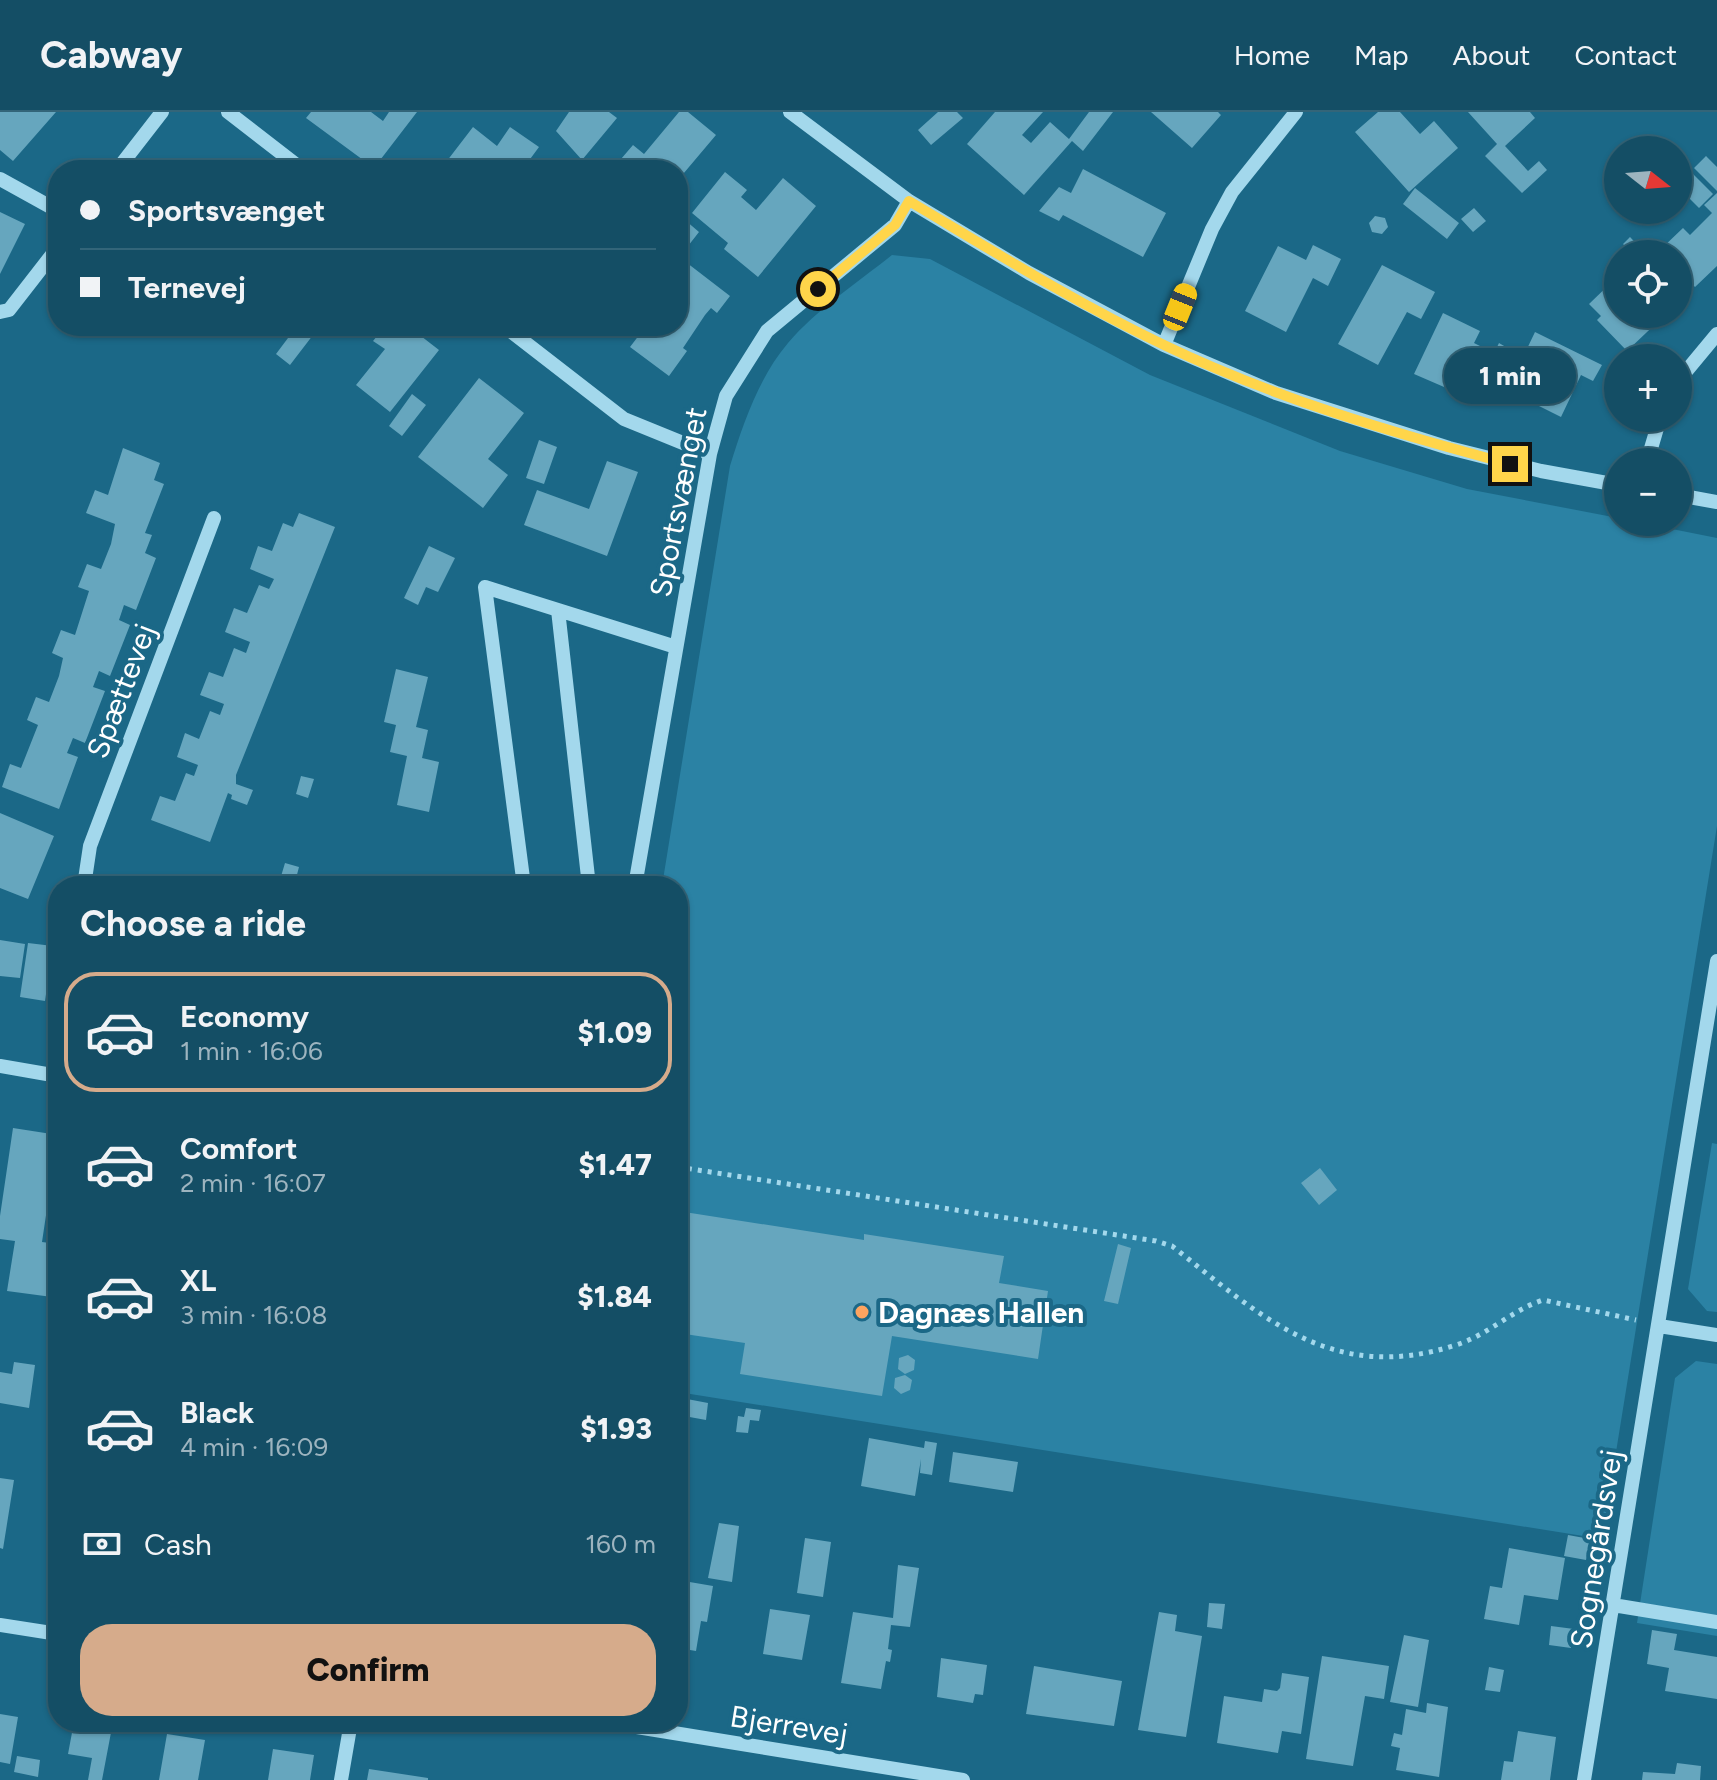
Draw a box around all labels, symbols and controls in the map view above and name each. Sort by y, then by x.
text: Cabway [40,32,182,78]
text: Home [1234,38,1310,72]
text: Map [1354,38,1409,72]
text: About [1453,38,1530,72]
text: Contact [1574,38,1677,72]
north arrow [1604,136,1692,224]
map controls [1604,136,1692,536]
text: Sportsvænget [128,192,325,229]
button: locate [1604,240,1692,328]
text: Ternevej [128,269,246,306]
route start [800,271,836,307]
car [1160,280,1200,334]
button: + [1604,344,1692,432]
callout: 1 min [1444,348,1576,404]
text: 1 min [1479,360,1541,392]
street label: Sportsvænget [641,404,715,600]
route end [1492,446,1528,482]
button: − [1604,448,1692,536]
street label: Spættevej [79,619,163,763]
text: Choose a ride [80,902,306,945]
icon: car [84,996,156,1068]
text: Economy [180,998,309,1035]
text: $1.09 [578,1014,652,1051]
text: 1 min · 16:06 [180,1035,323,1067]
icon: car [84,1128,156,1200]
text: Comfort [180,1130,298,1167]
text: $1.47 [579,1146,652,1183]
text: 2 min · 16:07 [180,1167,326,1199]
icon: car [84,1260,156,1332]
text: XL [180,1262,216,1299]
text: $1.84 [577,1278,652,1315]
place label: Dagnæs Hallen [878,1294,1084,1331]
text: 3 min · 16:08 [180,1299,327,1331]
marker: Dagnæs Hallen [853,1303,871,1321]
icon: car [84,1392,156,1464]
text: Black [180,1394,254,1431]
text: $1.93 [580,1410,652,1447]
text: 4 min · 16:09 [180,1431,328,1463]
street label: Sognegårdsvej [1562,1447,1630,1651]
icon: cash [80,1522,124,1566]
text: Cash [144,1526,212,1563]
text: 160 m [585,1528,656,1560]
button: Confirm [80,1624,656,1716]
street label: Bjerrevej [727,1697,851,1753]

